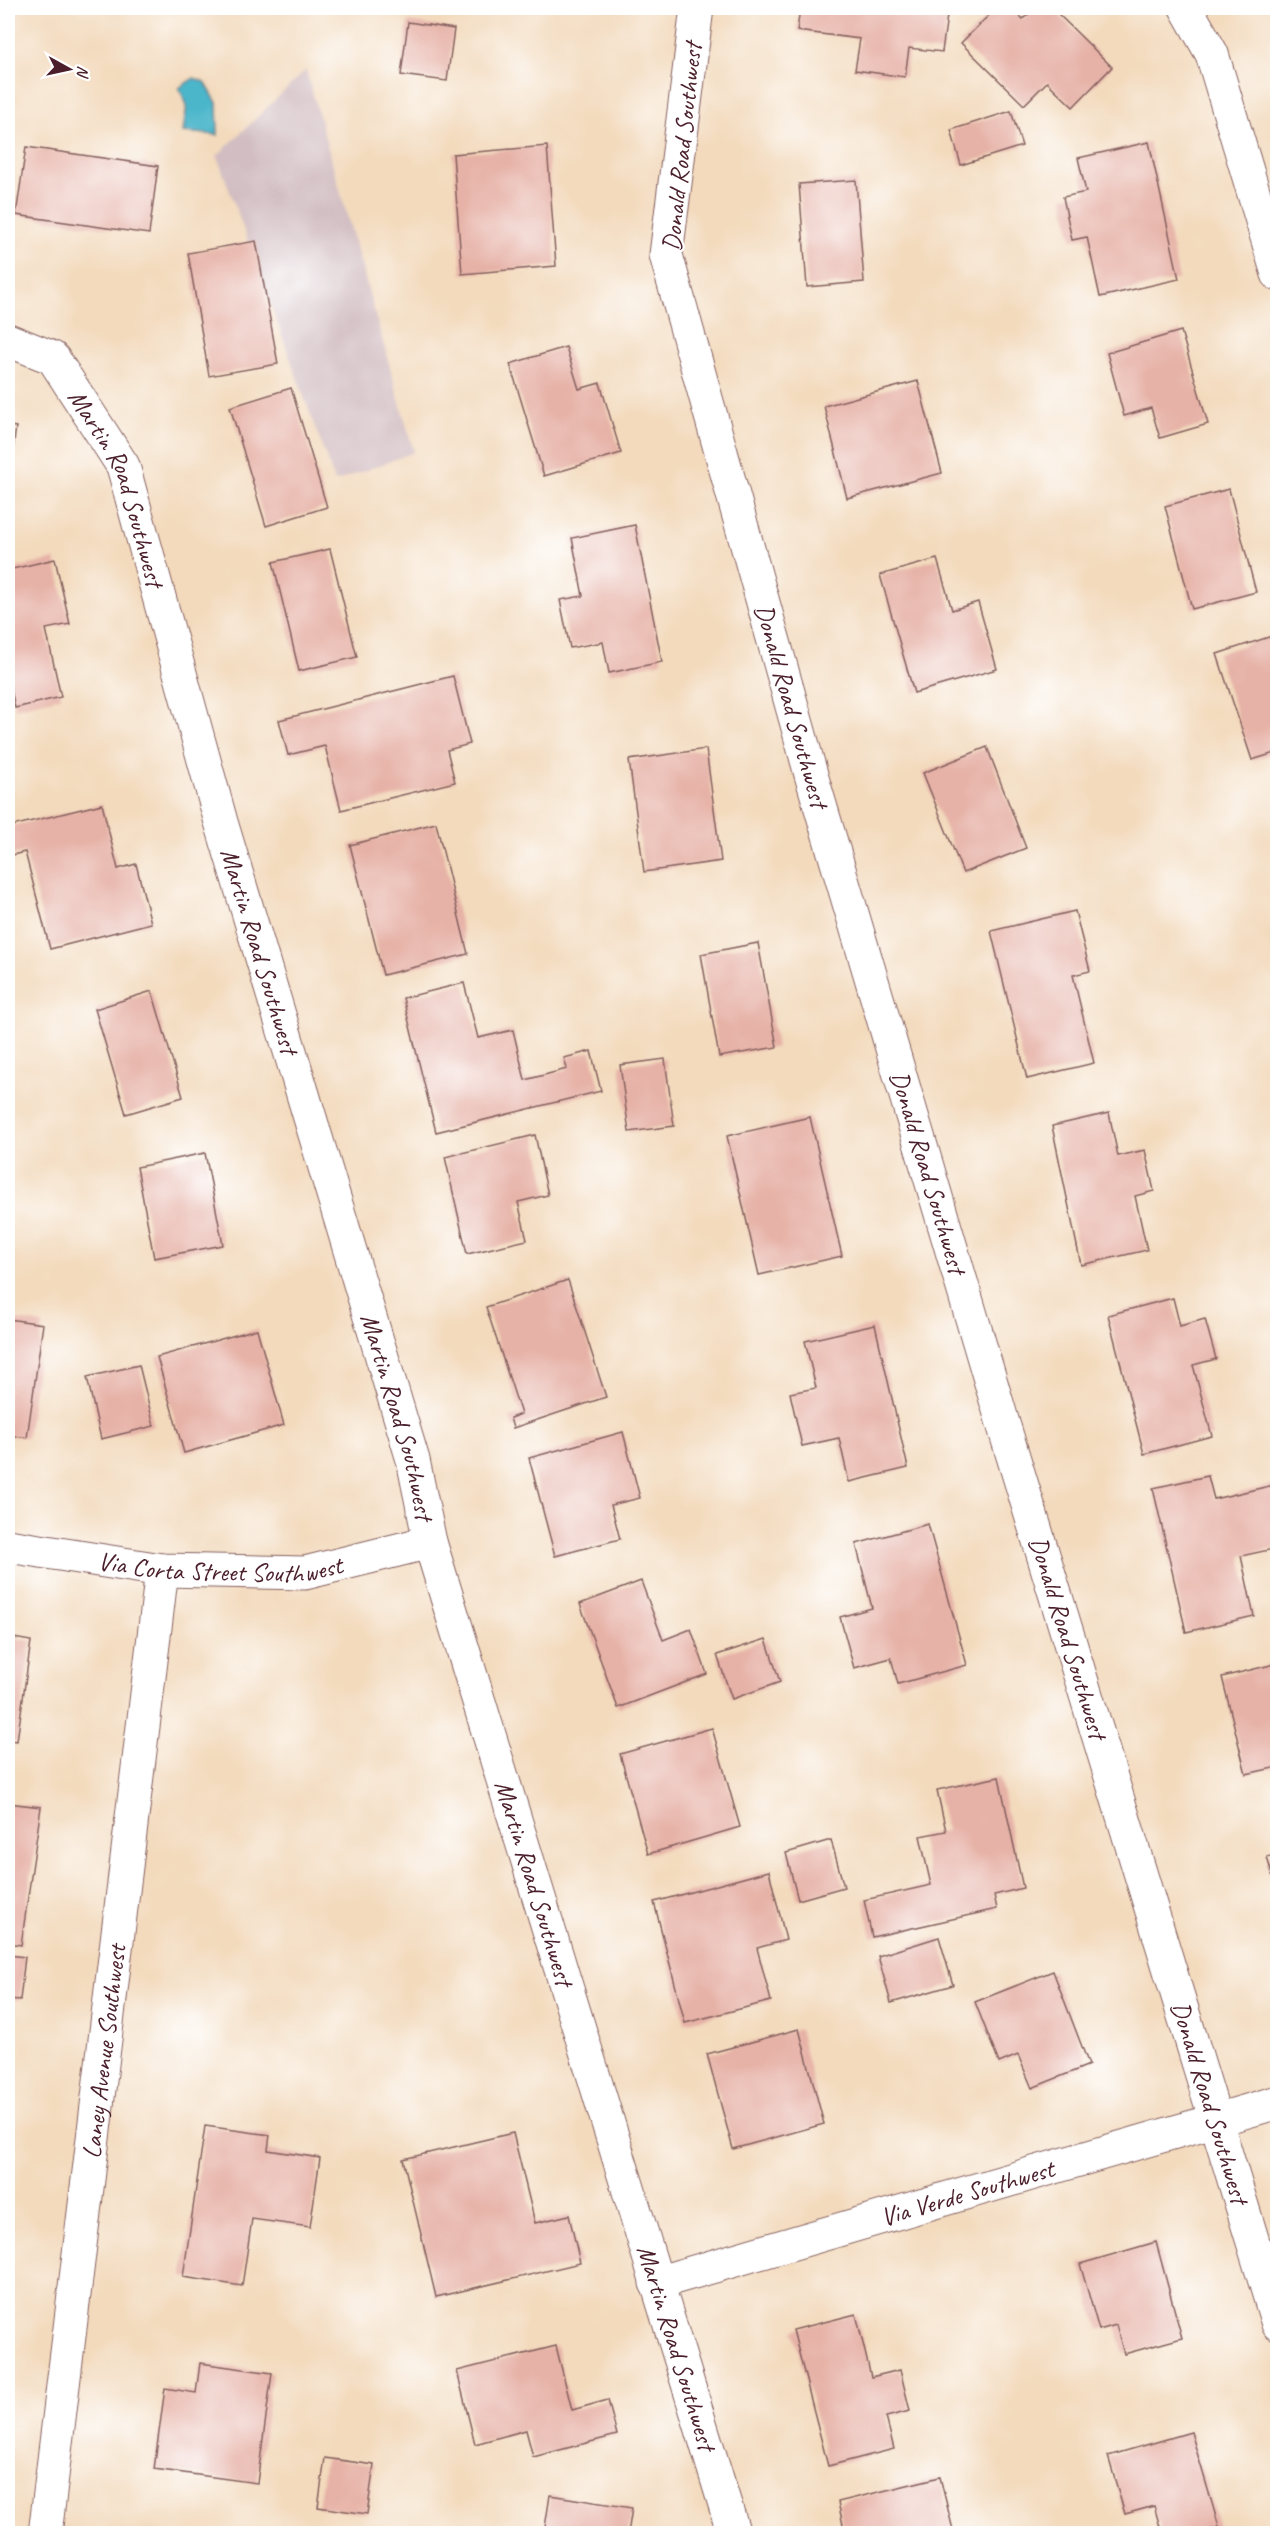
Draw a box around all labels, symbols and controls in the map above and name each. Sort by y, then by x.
street label: Donald Road Southwest [655,38,710,253]
north arrow [39,39,99,99]
text: N [72,65,93,80]
street label: Martin Road Southwest [61,383,173,594]
street label: Donald Road Southwest [748,600,837,815]
street label: Martin Road Southwest [213,844,307,1061]
street label: Donald Road Southwest [883,1067,975,1281]
street label: Martin Road Southwest [353,1310,442,1526]
street label: Donald Road Southwest [1022,1533,1116,1746]
street label: Via Corta Street Southwest [96,1544,348,1589]
street label: Martin Road Southwest [487,1776,582,1993]
street label: Laney Avenue Southwest [74,1940,133,2160]
street label: Donald Road Southwest [1164,1997,1258,2211]
street label: Via Verde Southwest [877,2151,1060,2233]
street label: Martin Road Southwest [630,2241,725,2458]

